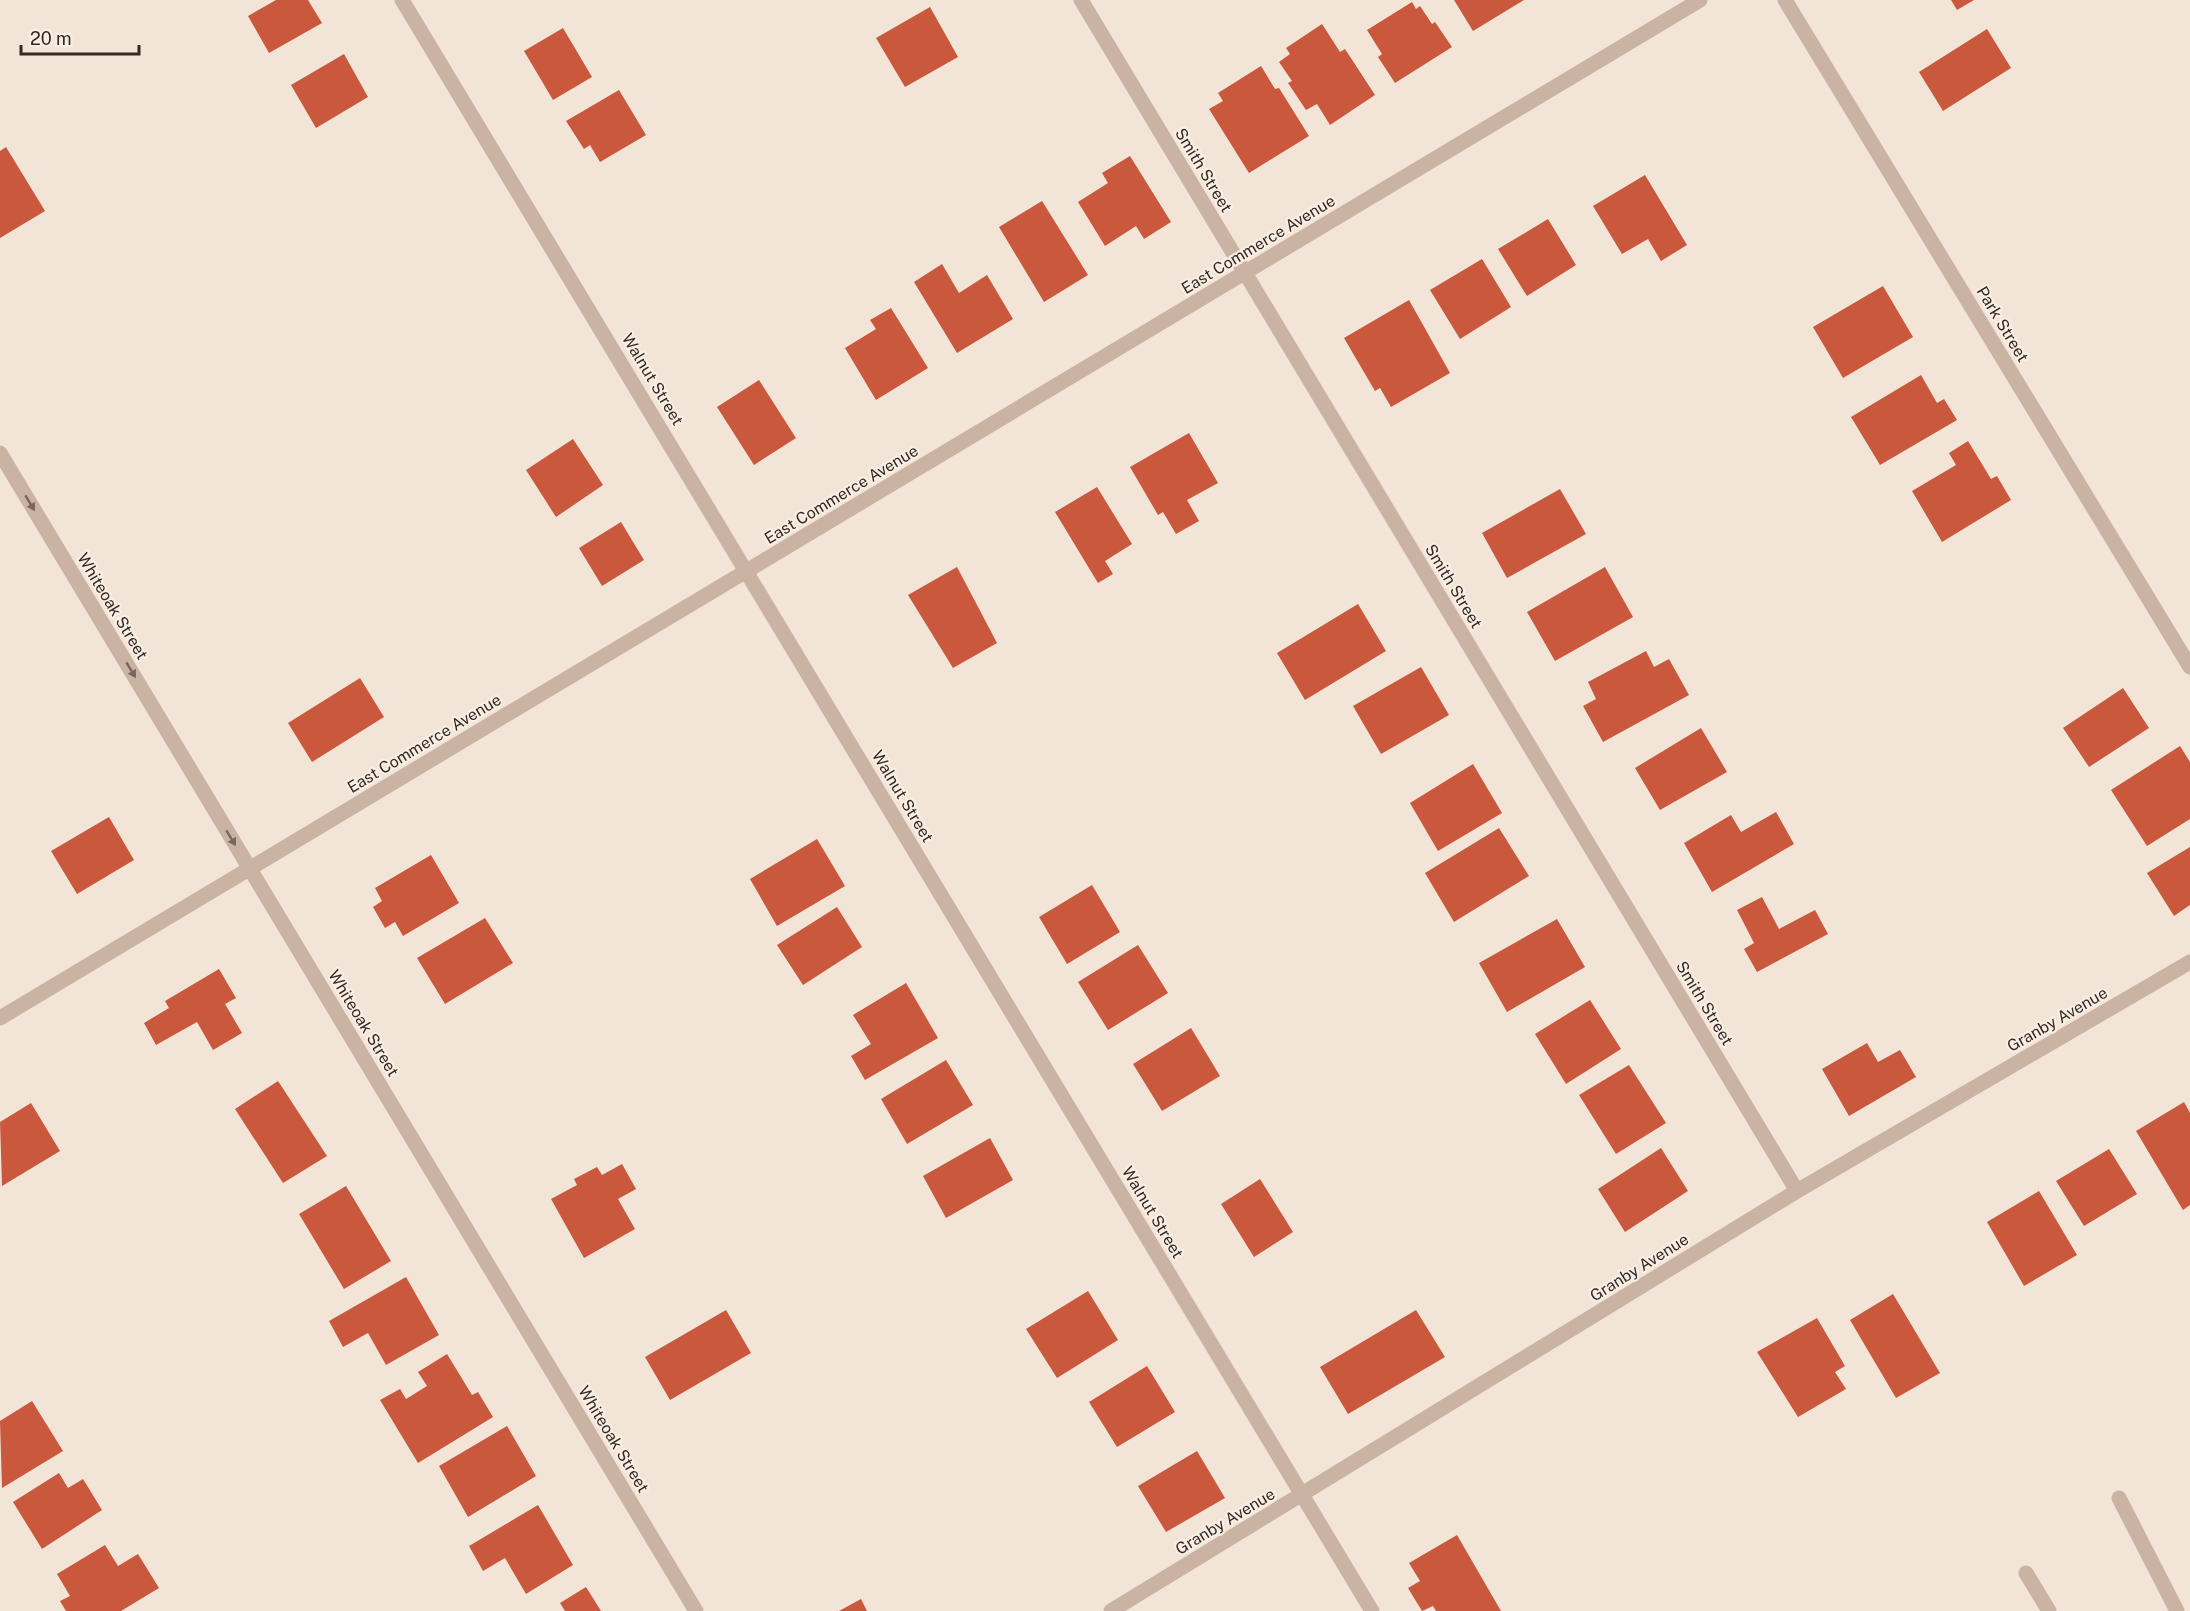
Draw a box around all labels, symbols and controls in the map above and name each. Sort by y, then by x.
scale bar [21,18,140,56]
text: 20 m [30,28,72,49]
street label: Smith Street [1171,125,1236,216]
street label: East Commerce Avenue [1178,191,1339,298]
street label: Park Street [1973,283,2033,365]
street label: Walnut Street [618,330,687,429]
street label: East Commerce Avenue [761,441,922,548]
one-way arrow [25,495,36,511]
street label: Smith Street [1421,541,1486,632]
street label: Whiteoak Street [73,550,152,663]
one-way arrow [125,662,136,678]
street label: East Commerce Avenue [344,690,505,797]
street label: Walnut Street [868,747,937,846]
one-way arrow [226,830,237,846]
street label: Smith Street [1672,958,1737,1049]
street label: Whiteoak Street [324,967,403,1080]
street label: Granby Avenue [2004,983,2111,1056]
street label: Walnut Street [1118,1163,1187,1262]
street label: Granby Avenue [1587,1230,1692,1305]
street label: Whiteoak Street [574,1383,653,1496]
street label: Granby Avenue [1172,1484,1278,1559]

